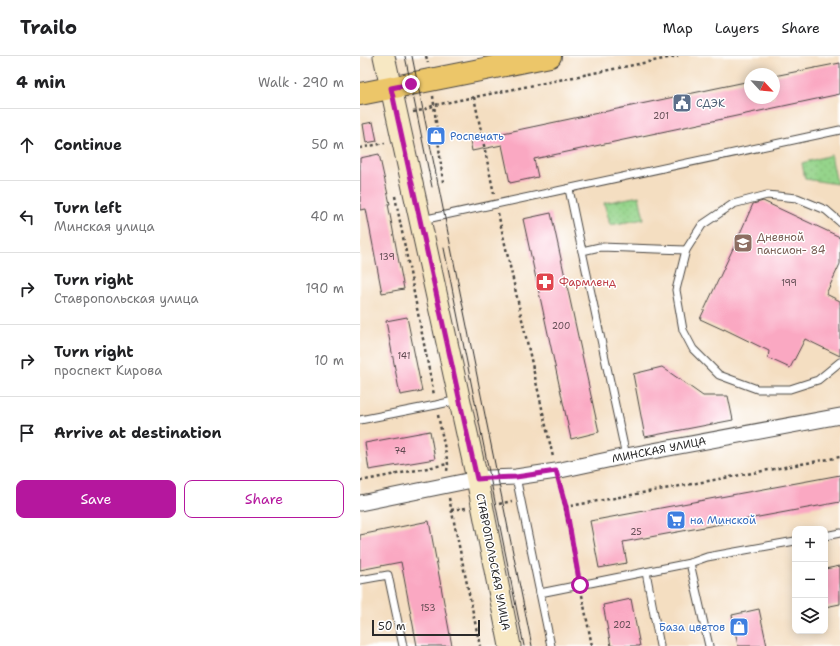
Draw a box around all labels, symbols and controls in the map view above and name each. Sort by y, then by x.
text: Trailo [20,15,77,40]
text: Map [663,19,693,37]
text: Layers [715,19,759,37]
text: Share [781,19,820,37]
north arrow [744,68,780,104]
text: 4 min [16,71,66,93]
text: Walk · 290 m [258,74,344,91]
route end [402,75,420,93]
public building icon: СДЭК [671,92,693,114]
place label: СДЭК [696,96,725,111]
house number: 201 [653,110,669,122]
shop icon: Роспечать [425,125,447,147]
place label: Роспечать [450,129,504,144]
icon: ahead [16,134,38,156]
text: Continue [54,135,122,155]
text: 50 m [311,136,344,153]
text: Turn left [54,198,122,218]
icon: left [16,206,38,228]
text: 40 m [310,208,344,225]
text: Минская улица [54,218,155,235]
place label: Дневной пансион- 84 [757,230,826,258]
school or university icon: Дневной пансион- 84 [732,232,754,254]
house number: 139 [379,251,395,263]
text: Turn right [54,270,134,290]
pharmacy icon: Фармленд [534,271,556,293]
place label: Фармленд [559,275,616,290]
house number: 199 [781,277,797,289]
icon: right [16,278,38,300]
text: 190 m [305,280,344,297]
text: Ставропольская улица [54,290,199,307]
house number: 200 [552,320,570,332]
text: Turn right [54,342,134,362]
icon: right [16,350,38,372]
house number: 141 [398,350,410,362]
text: 10 m [314,352,344,369]
text: проспект Кирова [54,362,162,379]
icon: arrive [16,422,38,444]
text: Arrive at destination [54,423,222,443]
street label: МИНСКАЯ УЛИЦА [611,433,707,467]
house number: 74 [394,445,406,457]
button: Save [16,480,176,518]
button: Share [184,480,344,518]
street label: СТАВРОПОЛЬСКАЯ УЛИЦА [472,492,514,632]
supermarket icon: на Минской [665,509,687,531]
place label: на Минской [690,513,756,528]
house number: 25 [630,526,642,538]
map controls [792,526,828,634]
button: + [792,526,828,562]
button: − [792,562,828,598]
route start [571,576,589,594]
button: layers [792,598,828,634]
house number: 153 [420,602,436,614]
shop icon: База цветов [728,616,750,638]
scale bar [372,618,480,637]
text: 50 m [378,619,406,634]
house number: 202 [613,619,631,631]
place label: База цветов [659,620,725,635]

